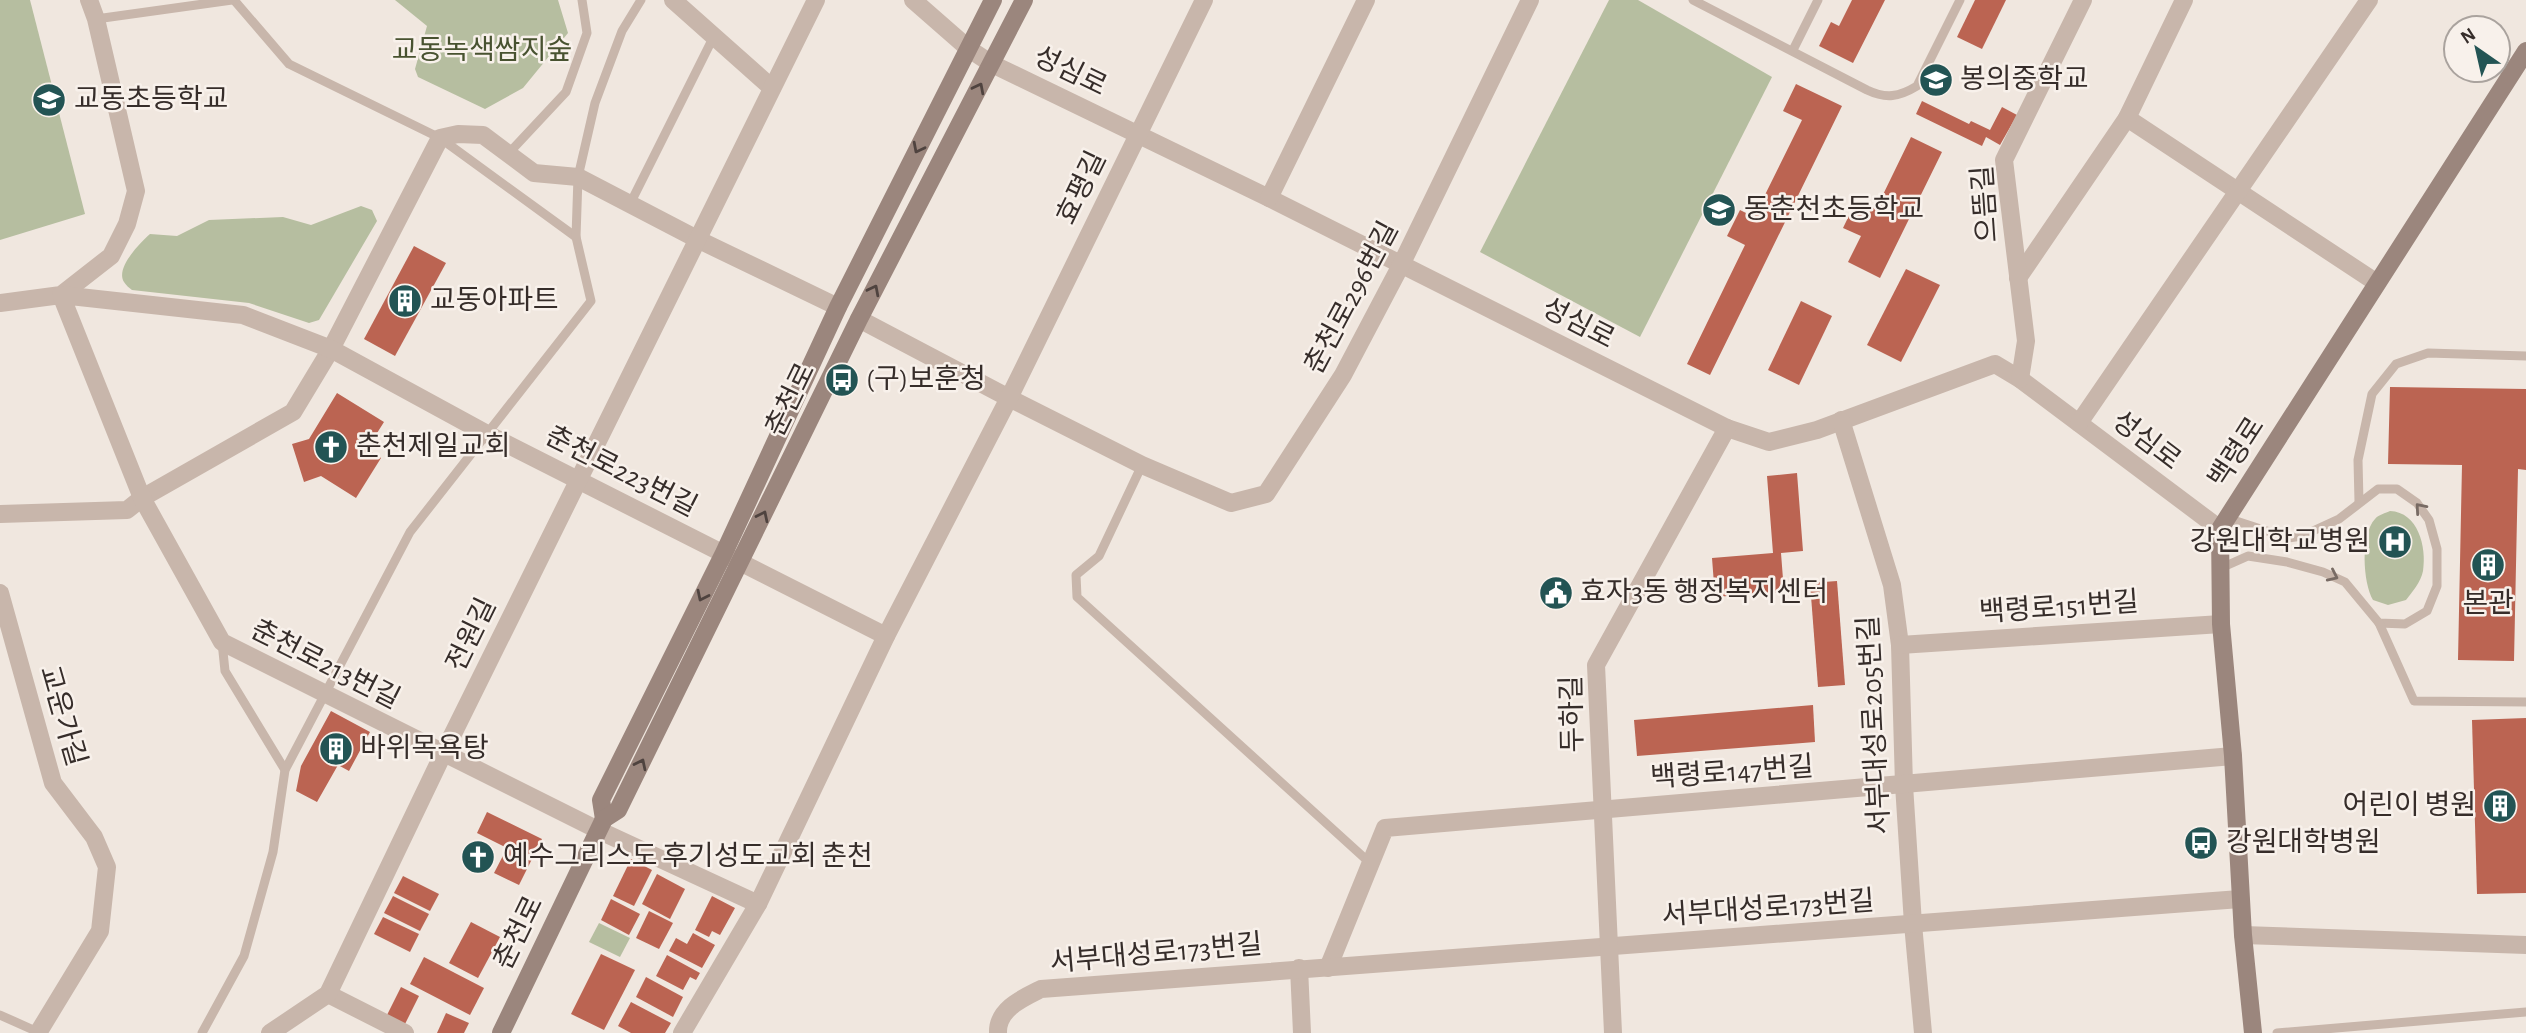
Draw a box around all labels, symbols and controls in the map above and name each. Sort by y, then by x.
north arrow [2442,14,2512,84]
text: N [2458,25,2479,48]
park label: 교동녹색쌈지숲 [392,35,572,65]
street label: 성심로 [1029,41,1112,102]
school or university icon: 봉의중학교 [1917,61,1955,99]
place label: 봉의중학교 [1960,64,2089,94]
school or university icon: 교동초등학교 [30,81,68,119]
one-way arrow [971,83,985,95]
place label: 교동초등학교 [74,84,229,114]
one-way arrow [913,141,927,153]
street label: 효평길 [1051,146,1112,229]
street label: 으뜸길 [1967,164,2003,244]
school or university icon: 동춘천초등학교 [1700,191,1738,229]
place label: 동춘천초등학교 [1744,194,1924,224]
street label: 춘천로296번길 [1298,216,1404,379]
building icon: 교동아파트 [386,282,424,320]
place label: 교동아파트 [430,285,559,315]
one-way arrow [866,285,880,297]
street label: 성심로 [1537,292,1620,354]
street label: 춘천로 [760,358,821,441]
bus stop icon: (구)보훈청 [823,361,861,399]
place label: (구)보훈청 [866,364,986,394]
street label: 성심로 [2107,405,2186,475]
street label: 백령로 [2203,412,2270,493]
street label: 춘천로223번길 [541,420,702,522]
church icon: 춘천제일교회 [312,428,350,466]
place label: 춘천제일교회 [356,431,511,461]
one-way arrow [2416,504,2428,517]
one-way arrow [755,511,769,523]
hospital icon: 강원대학교병원 [2376,523,2414,561]
place label: 강원대학교병원 [2190,526,2370,556]
building icon: 본관 [2469,546,2507,584]
one-way arrow [2326,568,2338,582]
public building icon: 효자3동 행정복지센터 [1537,574,1575,612]
place label: 효자3동 행정복지센터 [1580,577,1828,607]
street label: 백령로151번길 [1978,586,2140,628]
place label: 본관 [2462,588,2514,618]
one-way arrow [697,589,711,601]
street label: 전원길 [441,593,502,676]
street label: 춘천로213번길 [246,614,405,714]
street label: 서부대성로205번길 [1853,615,1895,835]
street label: 교운가길 [34,662,92,769]
street label: 두하길 [1556,675,1588,753]
building icon: 바위목욕탕 [317,730,355,768]
place label: 바위목욕탕 [360,733,489,763]
street label: 백령로147번길 [1649,751,1815,793]
one-way arrow [633,759,647,771]
building icon: 어린이 병원 [2481,787,2519,825]
place label: 어린이 병원 [2343,790,2476,820]
bus stop icon: 강원대학병원 [2182,824,2220,862]
place label: 강원대학병원 [2226,827,2381,857]
church icon: 예수그리스도 후기성도교회 춘천 [459,838,497,876]
place label: 예수그리스도 후기성도교회 춘천 [503,841,873,871]
street label: 서부대성로173번길 [1661,886,1875,930]
street label: 춘천로 [488,891,549,974]
street label: 서부대성로173번길 [1048,929,1263,977]

